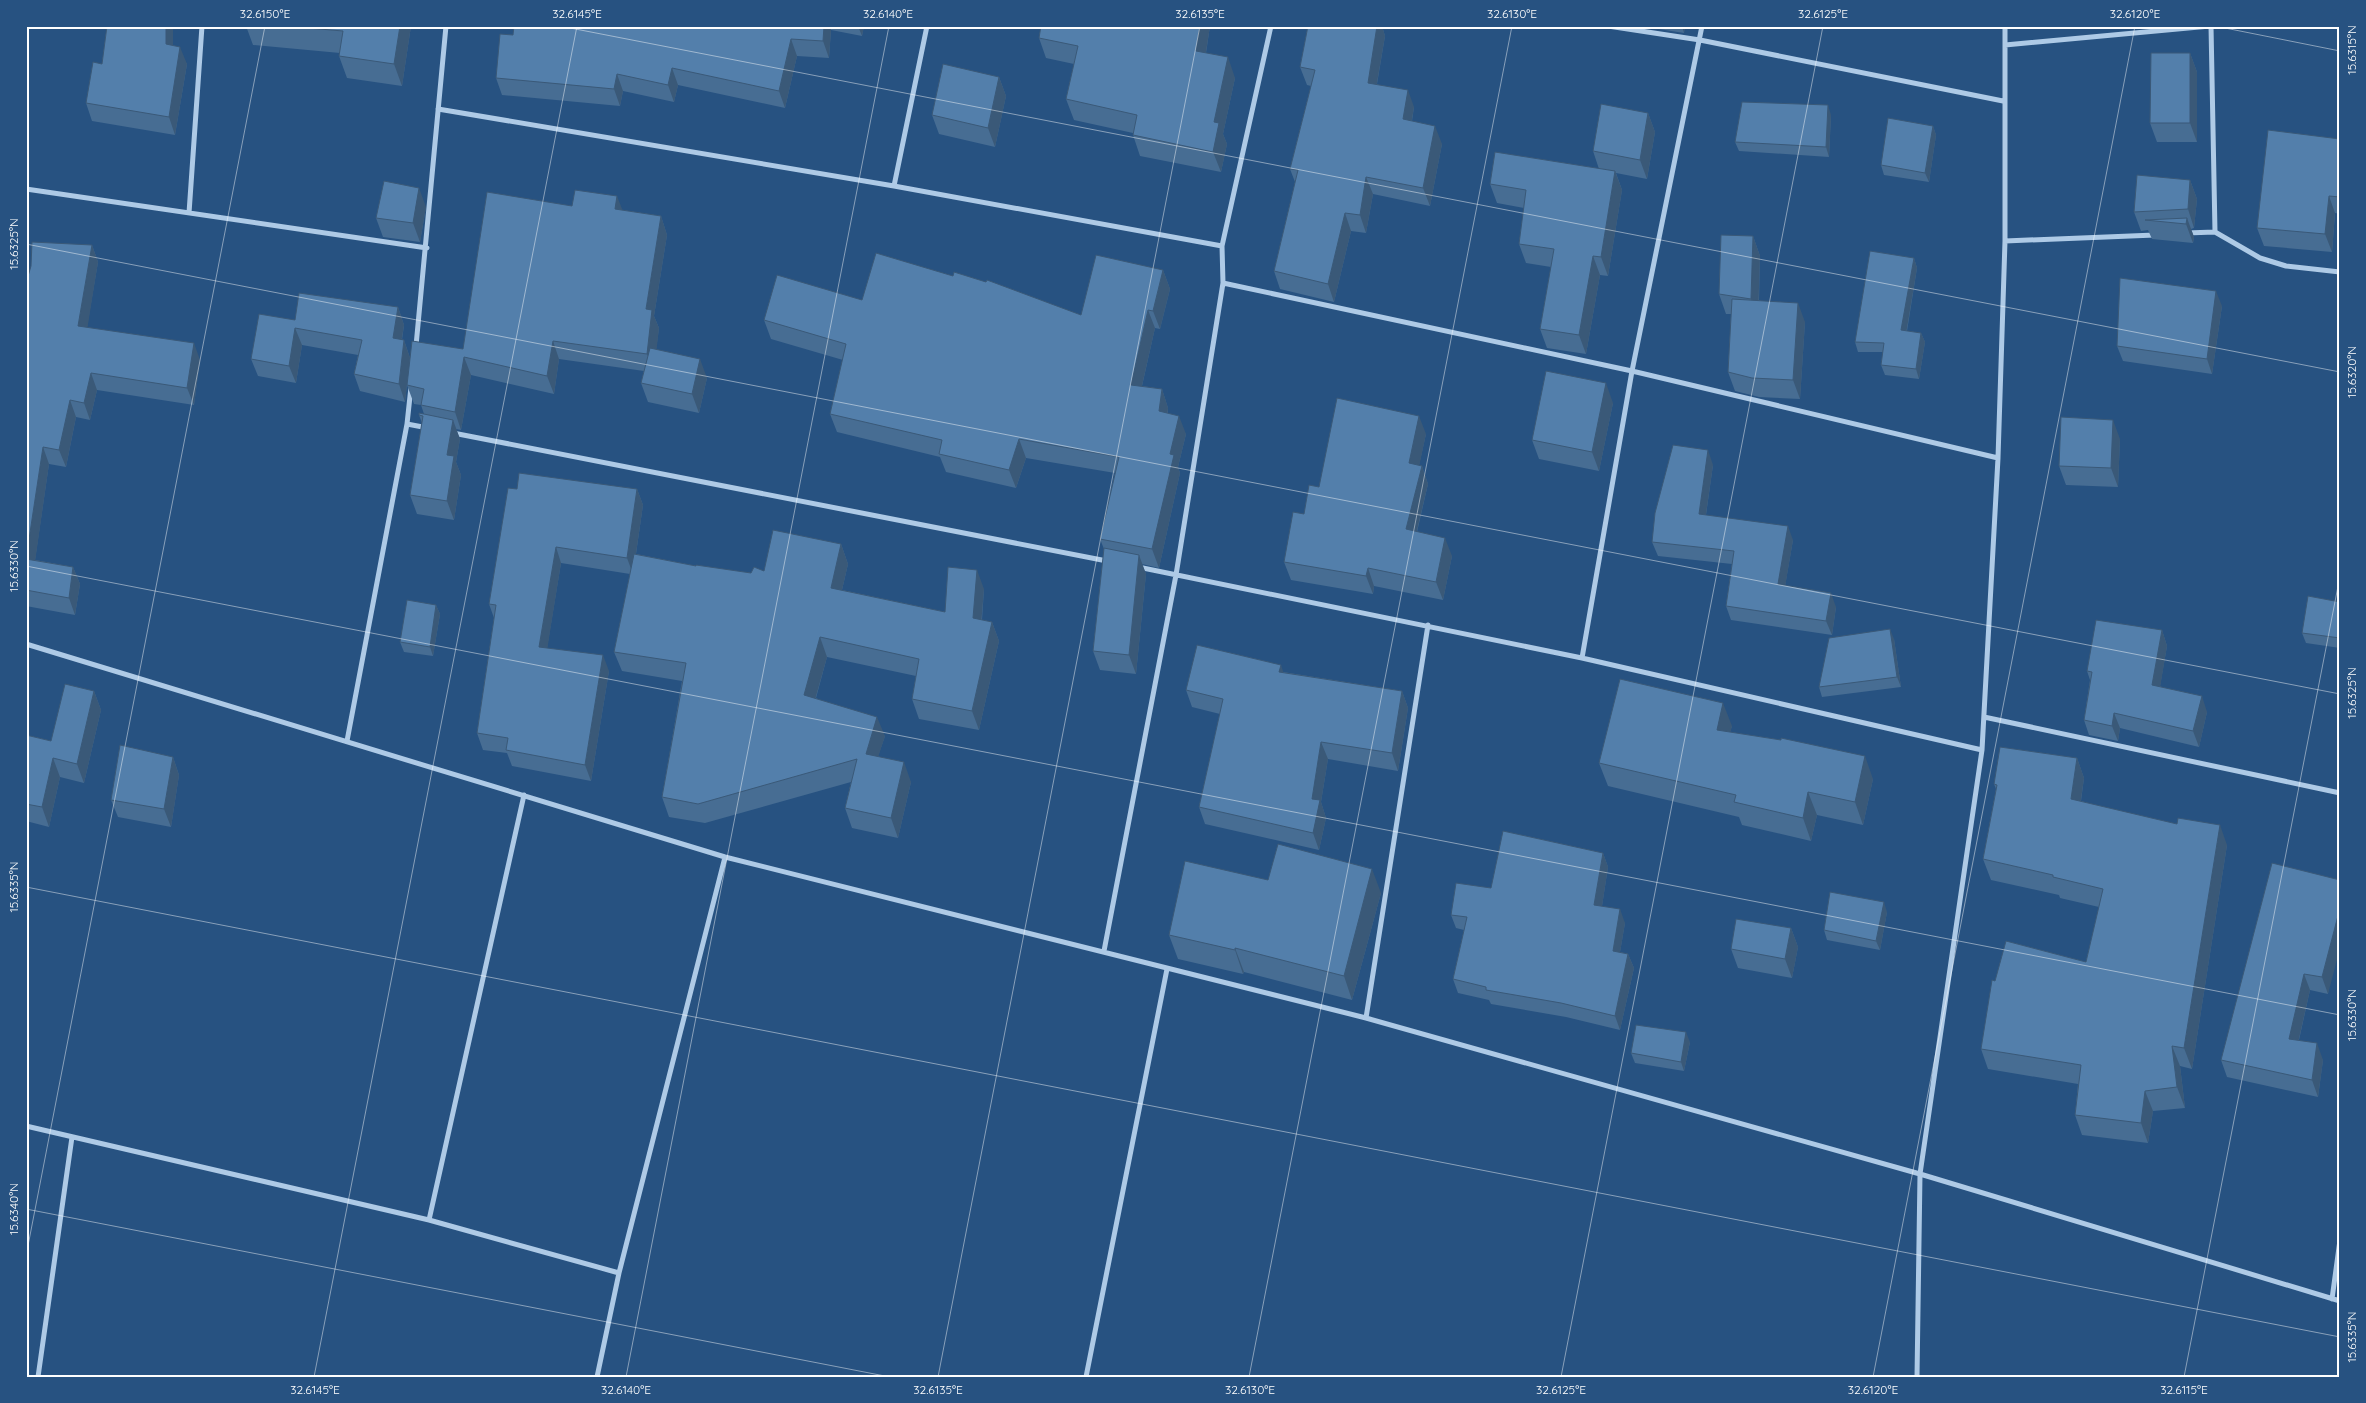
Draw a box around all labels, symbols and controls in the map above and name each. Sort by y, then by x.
text: 32.6150°E [240,6,290,21]
text: 32.6145°E [552,6,602,21]
text: 32.6140°E [863,6,913,21]
text: 32.6135°E [1175,6,1225,21]
text: 32.6130°E [1487,6,1537,21]
text: 32.6125°E [1798,6,1848,21]
text: 32.6120°E [2110,6,2160,21]
text: 15.6315°N [2344,25,2359,75]
text: 15.6325°N [6,218,21,270]
text: 15.6320°N [2344,346,2359,398]
text: 15.6330°N [6,540,21,592]
text: 15.6325°N [2344,667,2359,719]
text: 15.6335°N [6,861,21,913]
text: 15.6330°N [2344,989,2359,1041]
text: 15.6340°N [6,1183,21,1235]
text: 15.6335°N [2344,1311,2359,1363]
text: 32.6145°E [290,1382,340,1397]
text: 32.6140°E [601,1382,651,1397]
text: 32.6135°E [913,1382,963,1397]
text: 32.6130°E [1225,1382,1275,1397]
text: 32.6125°E [1536,1382,1586,1397]
text: 32.6120°E [1848,1382,1898,1397]
text: 32.6115°E [2160,1382,2208,1397]

